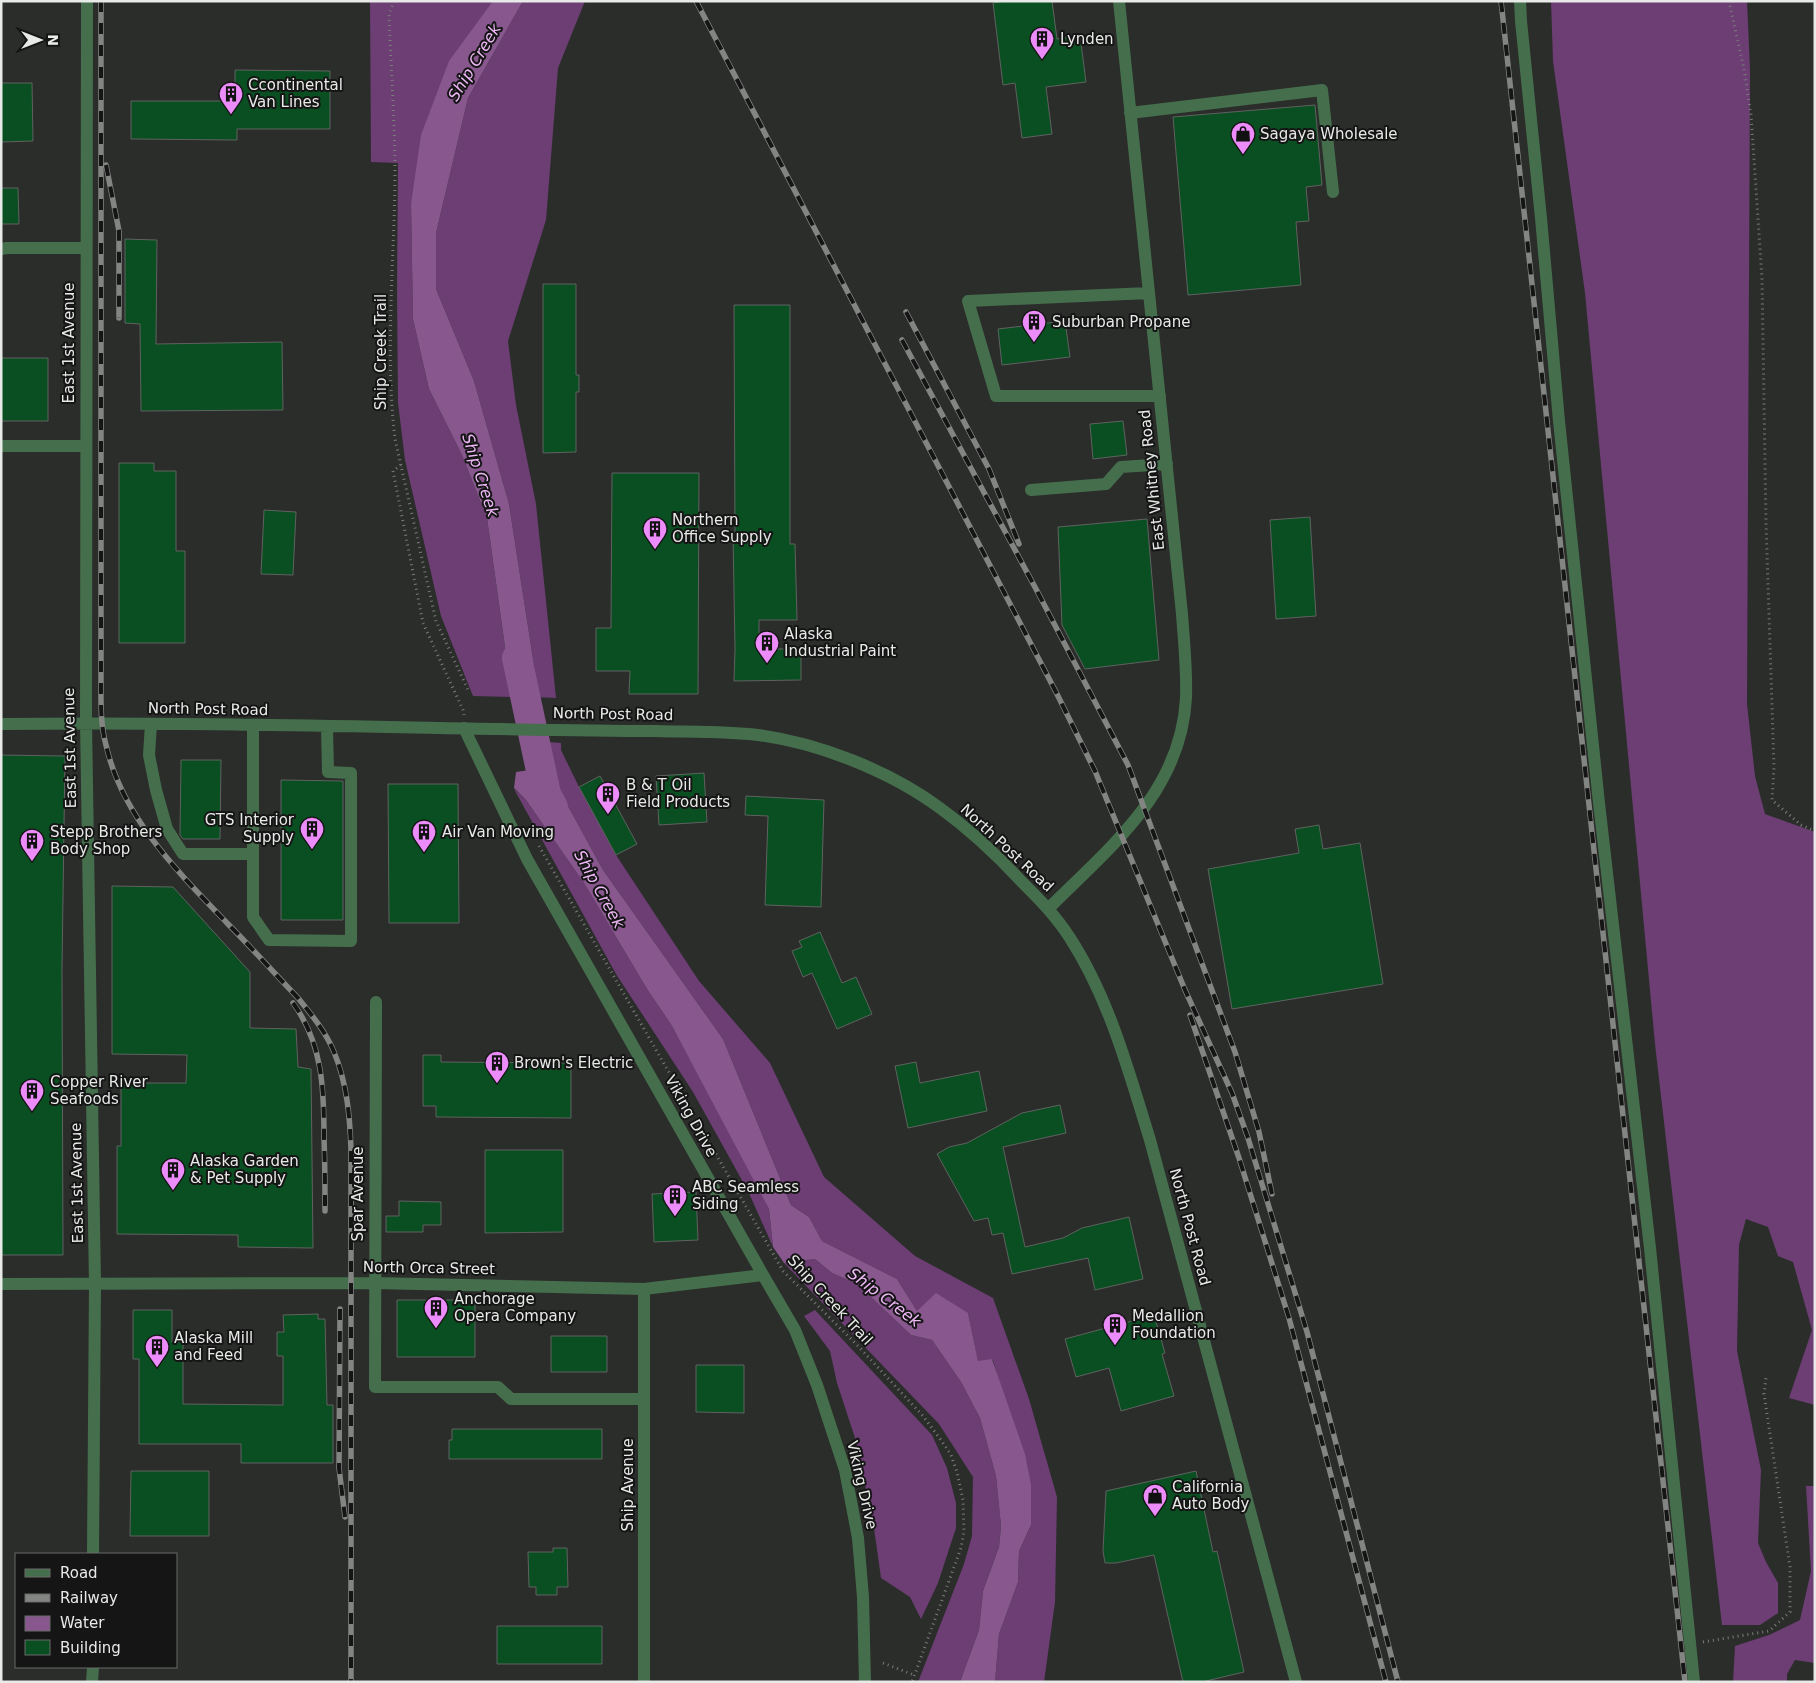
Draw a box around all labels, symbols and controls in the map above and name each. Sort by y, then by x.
north arrow [15,15,65,65]
water label: Ship Creek [444,20,505,104]
building icon: Lynden [1029,26,1055,60]
place label: Lynden [1060,30,1114,48]
text: N [45,34,61,46]
place label: Ccontinental Van Lines [248,76,343,111]
building icon: Ccontinental Van Lines [218,81,244,115]
shop icon: Sagaya Wholesale [1230,121,1256,155]
place label: Sagaya Wholesale [1260,125,1398,143]
street label: East 1st Avenue [60,283,78,403]
street label: Ship Creek Trail [372,294,390,410]
building icon: Suburban Propane [1021,309,1047,343]
place label: Suburban Propane [1052,313,1190,331]
street label: East Whitney Road [1136,409,1168,551]
water label: Ship Creek [458,431,503,520]
place label: Northern Office Supply [672,511,772,546]
building icon: Northern Office Supply [642,516,668,550]
place label: Alaska Industrial Paint [784,625,896,660]
building icon: Alaska Industrial Paint [754,630,780,664]
street label: East 1st Avenue [60,687,80,809]
street label: North Post Road [148,699,268,719]
street label: North Post Road [553,704,673,724]
place label: B & T Oil Field Products [626,776,730,811]
building icon: B & T Oil Field Products [595,781,621,815]
street label: North Post Road [957,800,1057,896]
place label: GTS Interior Supply [205,811,295,846]
building icon: GTS Interior Supply [299,816,325,850]
building icon: Air Van Moving [411,819,437,853]
place label: Stepp Brothers Body Shop [50,823,163,858]
place label: Air Van Moving [442,823,554,841]
building icon: Stepp Brothers Body Shop [19,828,45,862]
water label: Ship Creek [570,847,629,932]
building icon: Brown's Electric [484,1050,510,1084]
place label: Brown's Electric [514,1054,633,1072]
street label: Viking Drive [661,1072,721,1160]
place label: Copper River Seafoods [50,1073,149,1108]
building icon: Copper River Seafoods [19,1078,45,1112]
street label: East 1st Avenue [67,1122,87,1244]
street label: Spar Avenue [349,1147,367,1241]
place label: Alaska Garden & Pet Supply [190,1152,299,1187]
building icon: Alaska Garden & Pet Supply [160,1157,186,1191]
street label: North Post Road [1166,1166,1214,1288]
place label: ABC Seamless Siding [692,1178,799,1213]
building icon: ABC Seamless Siding [662,1183,688,1217]
street label: Ship Creek Trail [784,1251,876,1349]
street label: North Orca Street [363,1258,495,1278]
water label: Ship Creek [844,1264,926,1332]
place label: Anchorage Opera Company [454,1290,576,1325]
building icon: Anchorage Opera Company [423,1295,449,1329]
place label: Medallion Foundation [1132,1307,1216,1342]
building icon: Medallion Foundation [1102,1312,1128,1346]
place label: Alaska Mill and Feed [174,1329,253,1364]
building icon: Alaska Mill and Feed [144,1334,170,1368]
street label: Ship Avenue [619,1438,637,1532]
street label: Viking Drive [843,1439,881,1531]
place label: California Auto Body [1172,1478,1250,1513]
shop icon: California Auto Body [1142,1483,1168,1517]
legend [15,1553,178,1668]
text: Road [60,1564,98,1582]
text: Railway [60,1589,118,1607]
text: Water [60,1614,105,1632]
text: Building [60,1639,121,1657]

